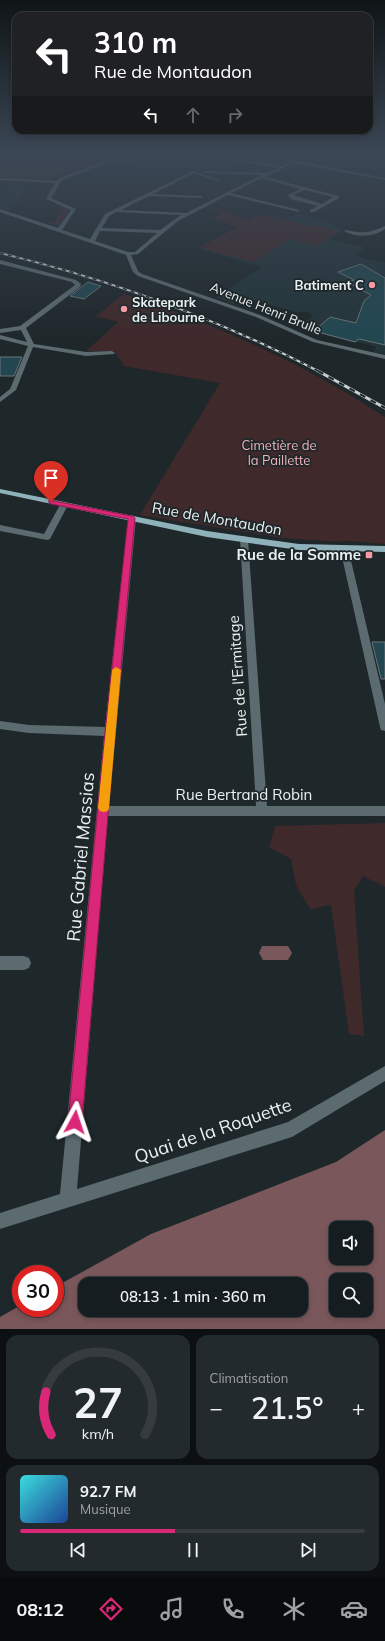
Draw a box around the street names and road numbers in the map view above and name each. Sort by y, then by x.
street label: Avenue Henri Brulle [208,278,324,338]
street label: Rue de Montaudon [151,498,284,539]
street label: Rue de l'Ermitage [224,615,251,737]
street label: Rue Gabriel Massias [62,771,99,943]
street label: Rue Bertrand Robin [176,785,312,804]
street label: Quai de la Roquette [131,1093,294,1168]

